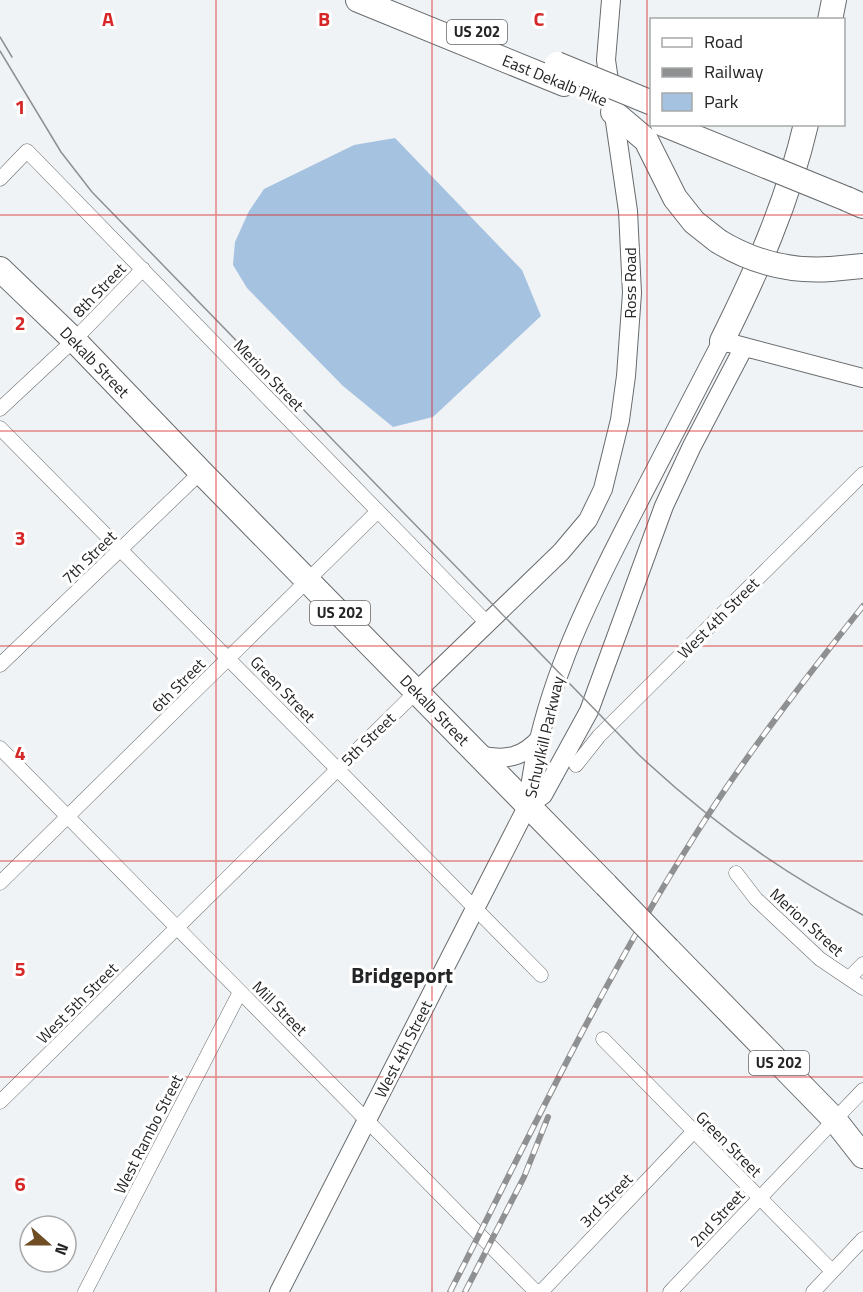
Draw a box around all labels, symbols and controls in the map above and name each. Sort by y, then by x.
text: A [102,3,114,34]
text: B [318,3,330,34]
text: C [534,3,545,34]
legend [650,18,845,126]
road number: US 202 [447,20,507,44]
text: Road [704,28,743,55]
street label: East Dekalb Pike [499,48,611,112]
text: Railway [704,58,764,85]
text: Park [704,88,739,115]
text: 1 [14,91,26,122]
street label: Ross Road [618,247,642,319]
street label: 8th Street [67,257,131,323]
text: 2 [14,307,26,338]
street label: Dekalb Street [55,321,135,403]
street label: Merion Street [228,333,310,417]
text: 3 [14,522,26,553]
street label: 7th Street [56,525,122,589]
street label: West 4th Street [672,572,764,664]
road number: US 202 [310,601,370,625]
street label: Green Street [245,650,321,728]
street label: 6th Street [145,652,211,718]
street label: Dekalb Street [395,669,475,751]
street label: Schuylkill Parkway [518,673,570,800]
street label: 5th Street [335,707,401,771]
text: 4 [14,737,26,768]
street label: Merion Street [765,882,850,962]
text: 5 [14,953,26,984]
street label: West 5th Street [31,957,123,1049]
district label: Bridgeport [351,958,453,992]
street label: Mill Street [247,975,313,1041]
street label: West 4th Street [368,996,438,1102]
road number: US 202 [749,1051,809,1075]
street label: West Rambo Street [107,1070,189,1198]
street label: Green Street [691,1106,768,1183]
street label: 3rd Street [574,1167,638,1233]
text: 6 [14,1168,26,1199]
street label: 2nd Street [684,1184,750,1252]
north arrow [18,1214,78,1274]
text: N [49,1240,75,1259]

